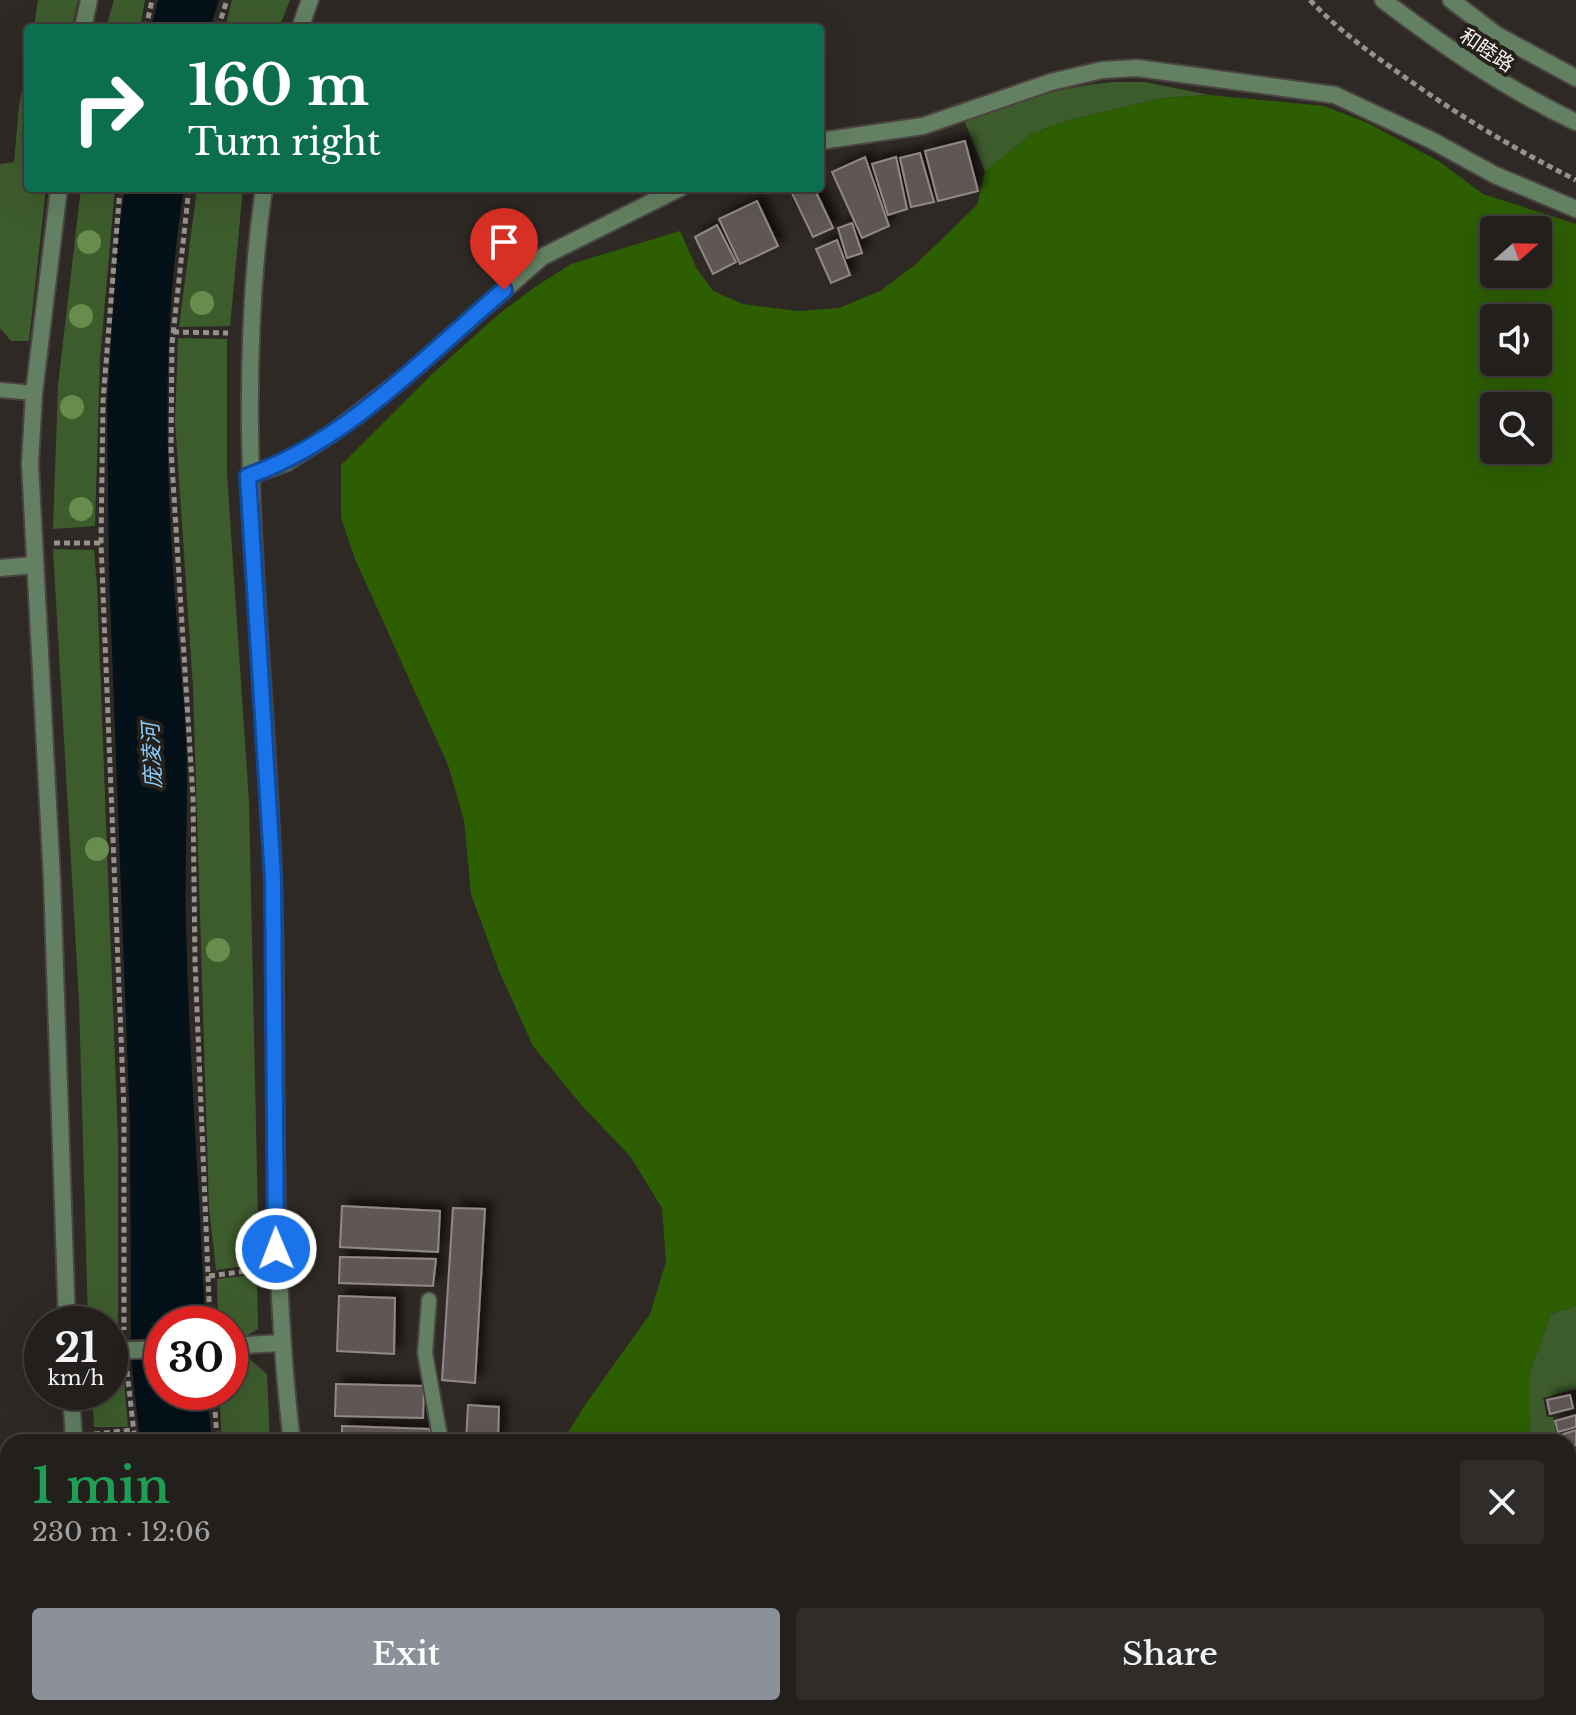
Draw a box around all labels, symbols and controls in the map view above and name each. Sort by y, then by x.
street label: 和睦路 [1455,23,1519,77]
text: 160 m [188,51,369,120]
icon: right [56,56,160,160]
text: Turn right [188,120,381,165]
pin [470,208,538,290]
north arrow [1480,216,1552,288]
map controls [1480,216,1552,464]
icon: arrive [482,220,526,264]
button: sound [1480,304,1552,376]
button: search [1480,392,1552,464]
water label: 庞凌河 [137,718,167,790]
position arrow [234,1207,318,1291]
speed limit sign: 30 [144,1306,248,1410]
text: 21 [54,1323,98,1373]
text: km/h [48,1366,104,1390]
text: 1 min [32,1456,170,1516]
button: close [1460,1460,1544,1544]
text: 230 m · 12:06 [32,1516,211,1548]
button: Exit [32,1608,780,1700]
button: Share [796,1608,1544,1700]

